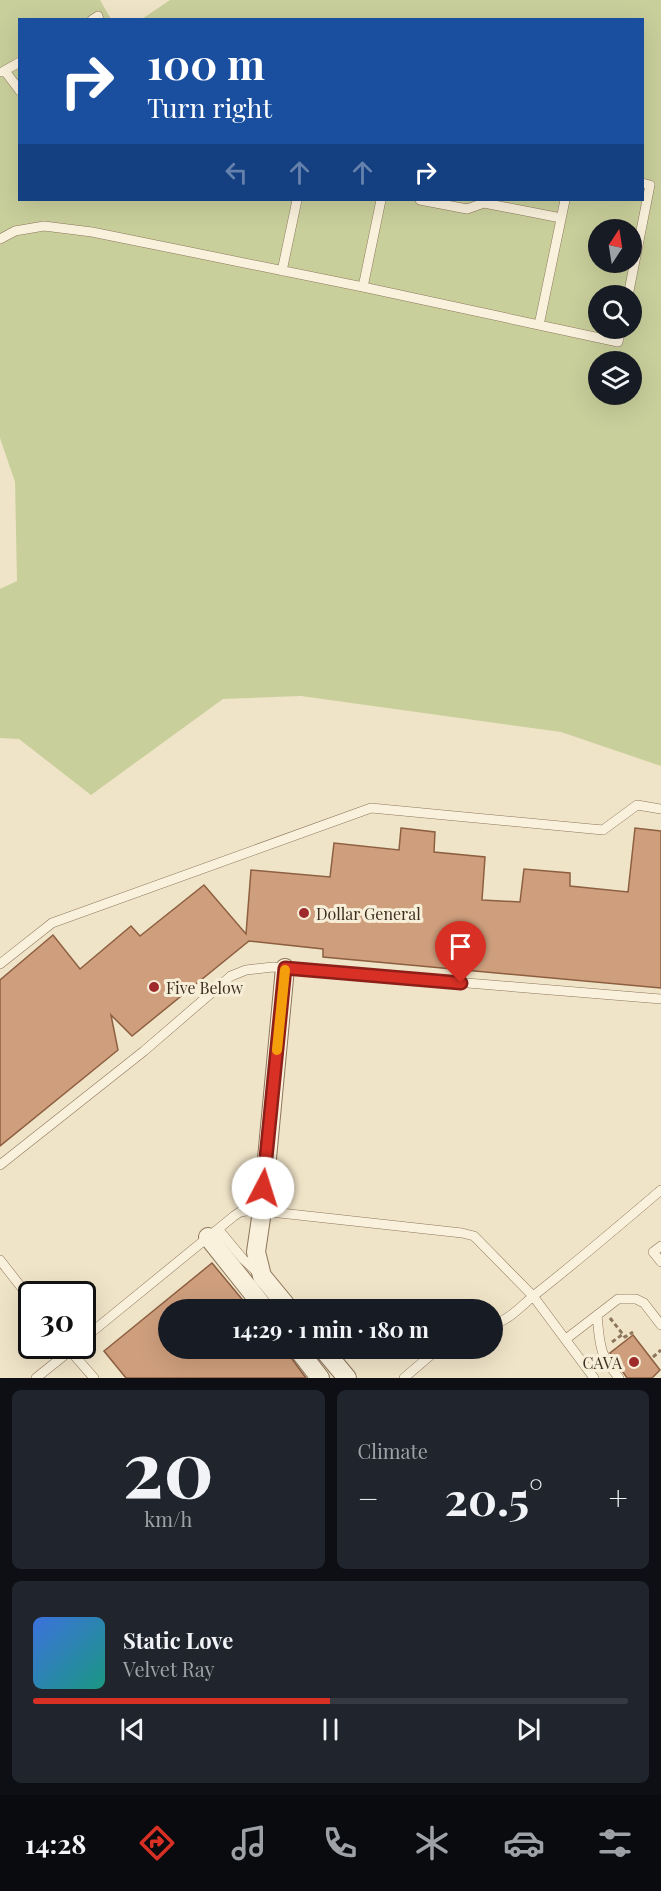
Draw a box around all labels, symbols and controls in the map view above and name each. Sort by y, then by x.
text: 100 m [147,35,265,91]
icon: right [48,42,126,120]
text: Turn right [147,89,272,125]
icon: left [220,156,253,189]
icon: ahead [283,156,316,189]
icon: ahead [346,156,379,189]
icon: right [409,156,442,189]
north arrow [588,219,642,273]
map controls [588,219,642,405]
button: search [588,285,642,339]
button: layers [588,351,642,405]
place label: Dollar General [316,903,421,924]
marker: Dollar General [297,906,311,920]
pin [435,921,486,983]
icon: arrive [444,930,477,963]
place label: Five Below [166,977,244,998]
marker: Five Below [147,980,161,994]
position arrow [231,1156,295,1220]
speed limit sign: 30 [18,1281,96,1359]
text: 14:29 · 1 min · 180 m [232,1314,429,1344]
place label: CAVA [583,1352,623,1373]
marker: CAVA [627,1355,641,1369]
text: 20 [123,1414,214,1518]
text: Climate [358,1437,428,1464]
text: 20.5° [444,1467,543,1527]
text: − [358,1475,379,1519]
text: + [609,1475,628,1519]
text: km/h [144,1505,192,1532]
text: Static Love [123,1625,233,1655]
text: Velvet Ray [123,1655,215,1682]
icon: previous [116,1713,149,1746]
icon: pause [314,1713,347,1746]
icon: next [512,1713,545,1746]
icon: directions [136,1822,178,1864]
icon: music [228,1822,270,1864]
icon: phone [319,1822,361,1864]
icon: climate [411,1822,453,1864]
icon: car [503,1822,545,1864]
icon: filters [594,1822,636,1864]
text: 14:28 [25,1825,87,1861]

